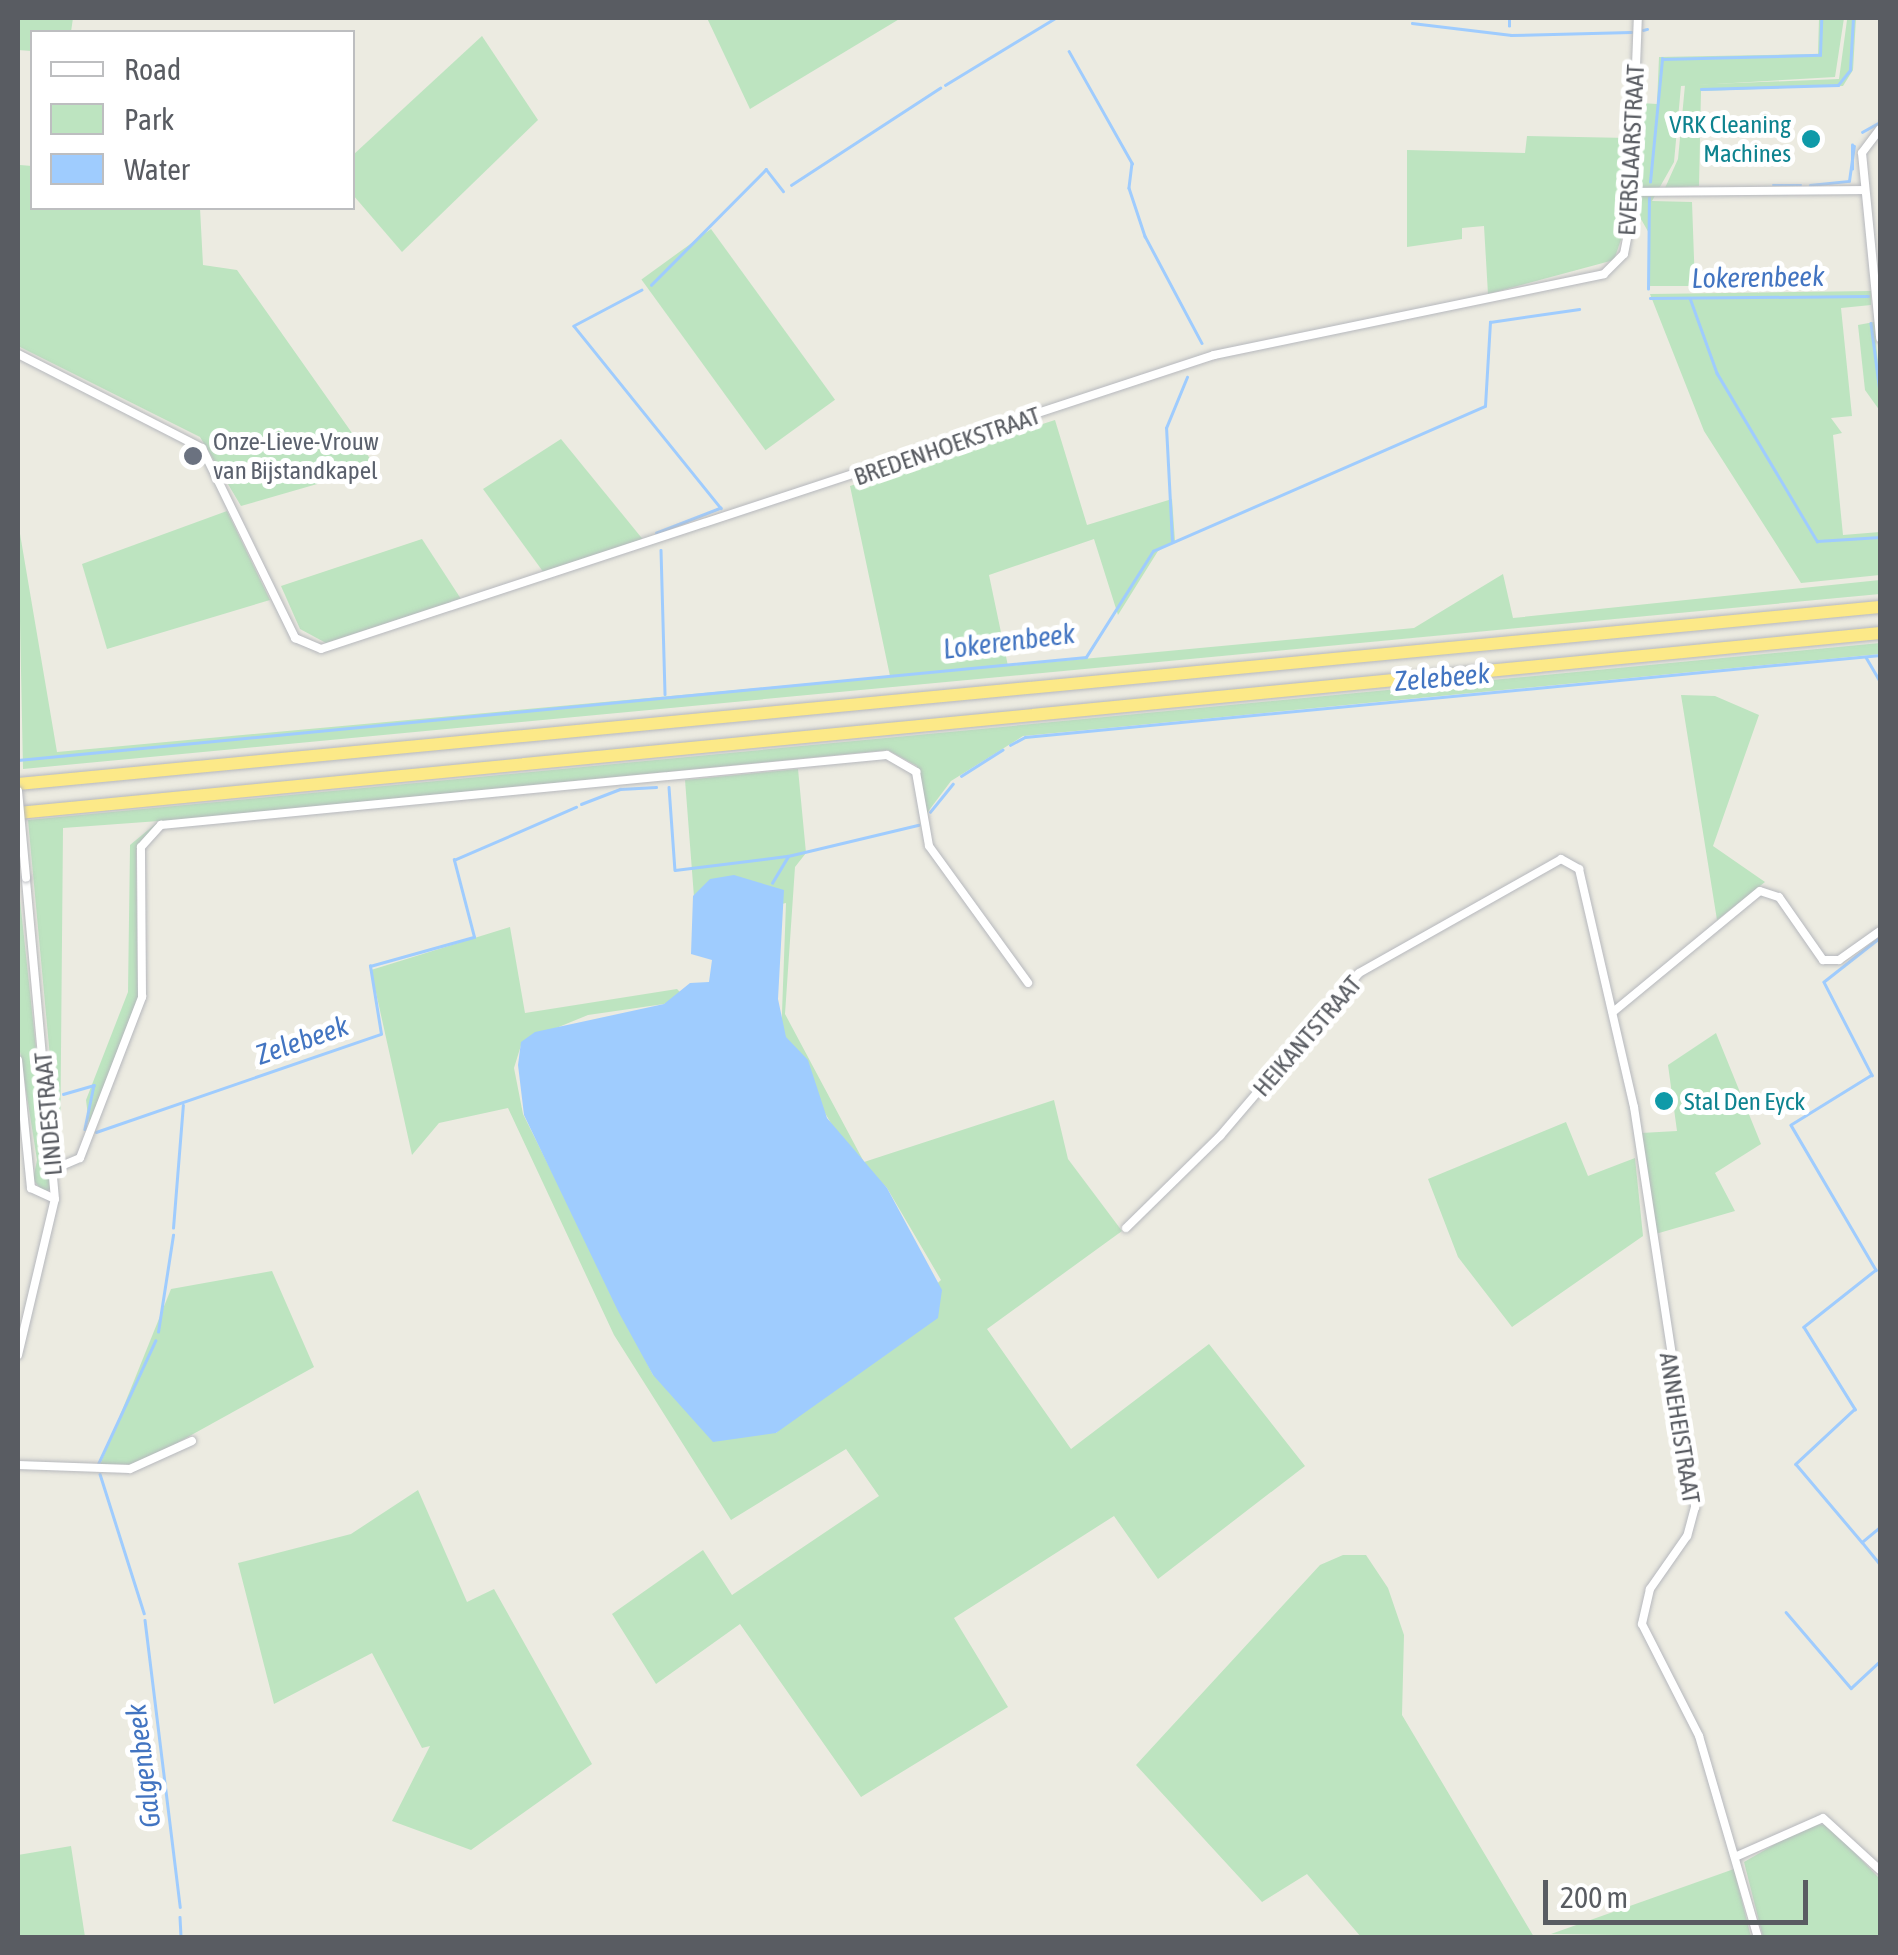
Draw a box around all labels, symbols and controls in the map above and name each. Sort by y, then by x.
legend [30,30,355,210]
text: Road [124,52,181,86]
street label: EVERSLAARSTRAAT [1612,63,1650,237]
text: Park [124,102,174,136]
place label: VRK Cleaning Machines [1669,110,1791,169]
marker: VRK Cleaning Machines [1800,128,1822,150]
text: Water [124,152,190,186]
water label: Lokerenbeek [1691,259,1825,295]
street label: BREDENHOEKSTRAAT [850,400,1044,492]
place label: Onze-Lieve-Vrouw van Bijstandkapel [213,427,379,486]
marker: Onze-Lieve-Vrouw van Bijstandkapel [182,445,204,467]
water label: Lokerenbeek [941,616,1077,666]
water label: Zelebeek [1393,656,1491,698]
street label: HEIKANTSTRAAT [1246,969,1368,1103]
water label: Zelebeek [251,1009,353,1071]
street label: LINDESTRAAT [28,1051,68,1177]
place label: Stal Den Eyck [1684,1086,1805,1116]
marker: Stal Den Eyck [1653,1090,1675,1112]
street label: ANNEHEISTRAAT [1653,1350,1707,1506]
water label: Galgenbeek [119,1702,167,1830]
scale bar [1548,1860,1813,1922]
text: 200 m [1560,1880,1628,1914]

